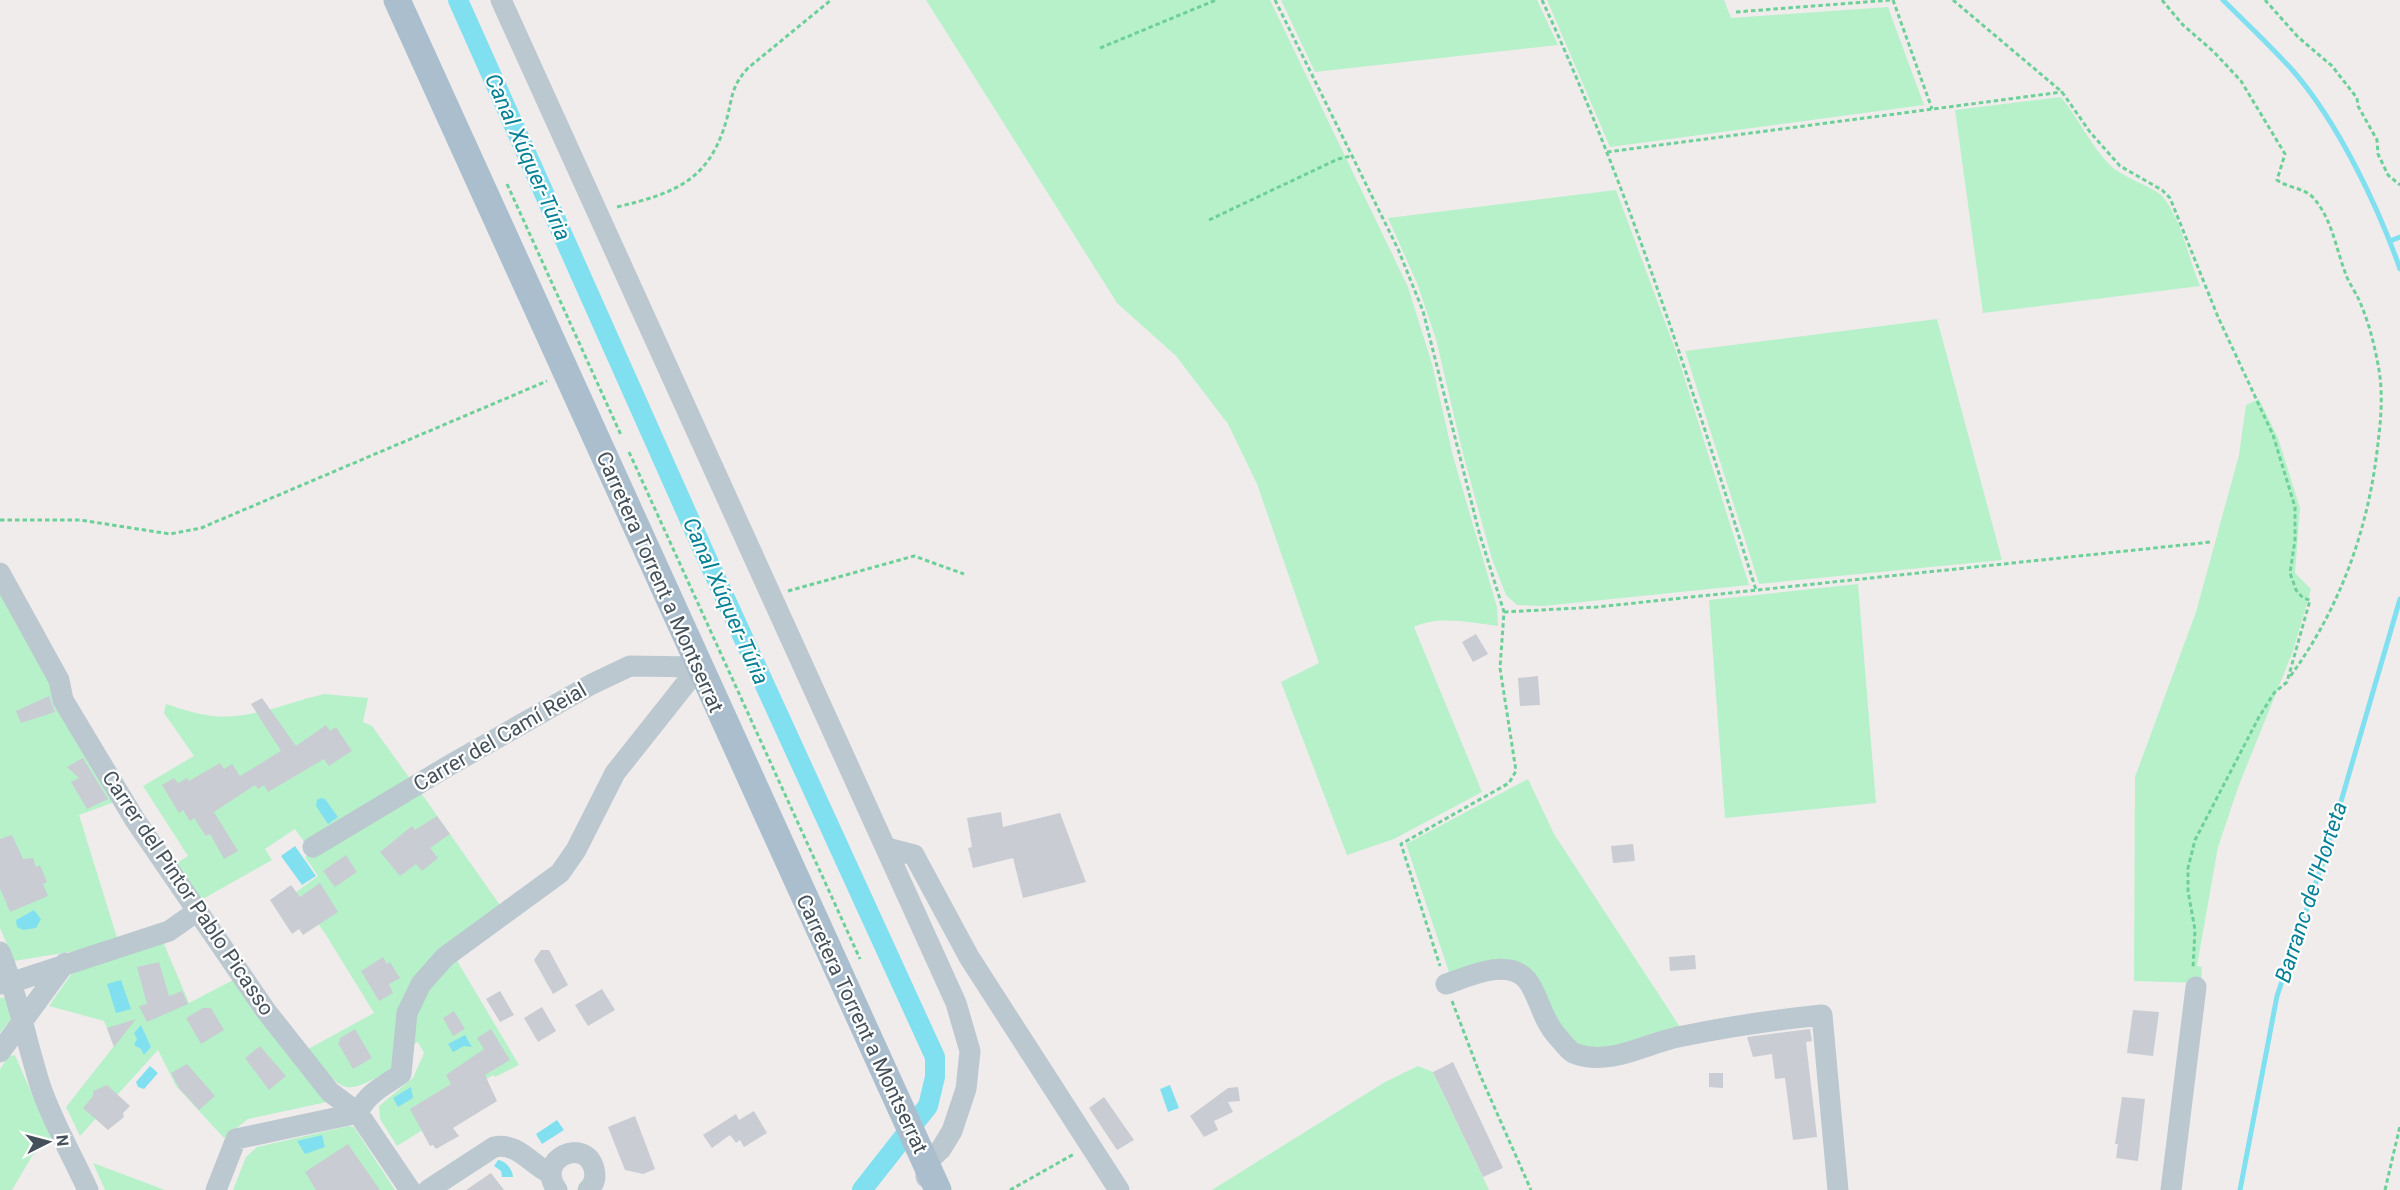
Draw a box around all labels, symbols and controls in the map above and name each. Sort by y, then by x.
water label: Canal Xúquer-Túria [480,70,576,244]
street label: Carretera Torrent a Montserrat [591,448,729,716]
water label: Canal Xúquer-Túria [678,514,774,688]
street label: Carrer del Camí Reial [409,678,591,796]
street label: Carrer del Pintor Pablo Picasso [97,766,279,1020]
water label: Barranc de l'Horteta [2270,798,2352,986]
street label: Carretera Torrent a Montserrat [791,891,933,1157]
north arrow [18,1112,78,1172]
text: N [52,1134,72,1147]

